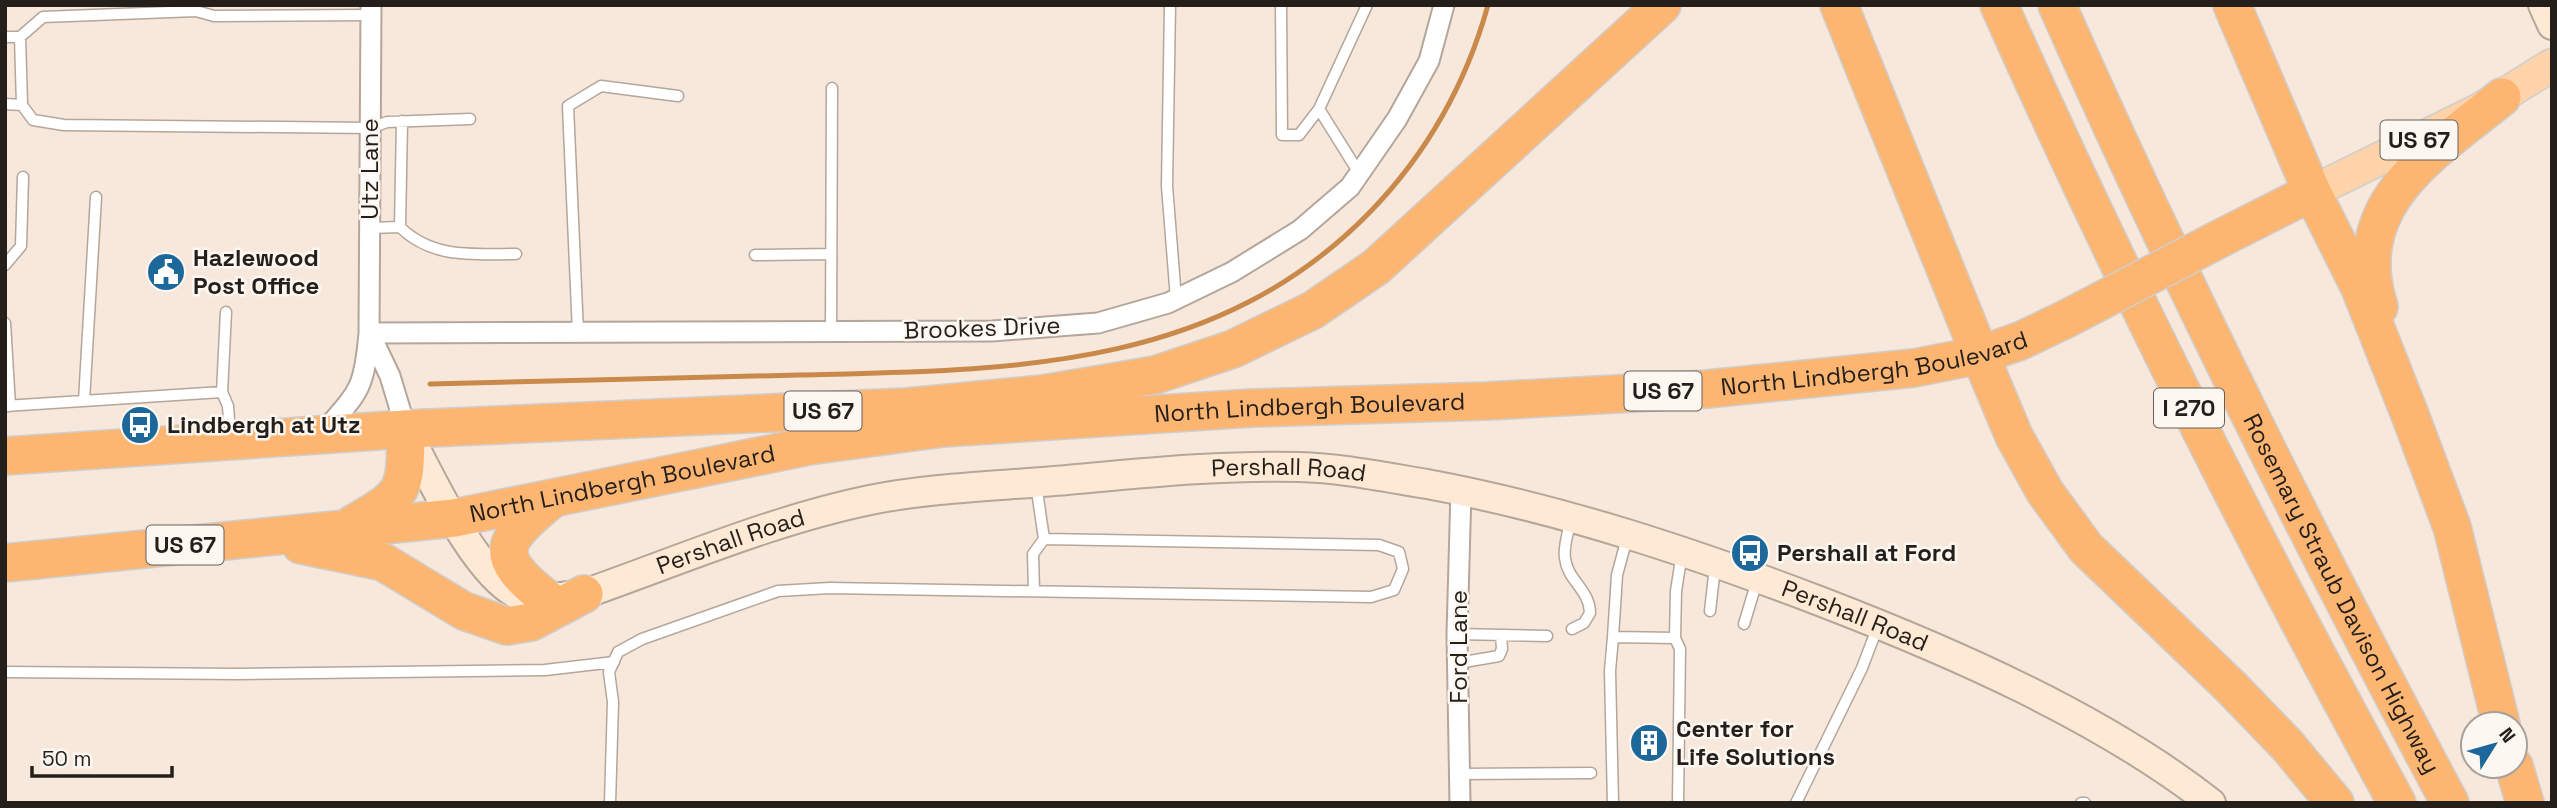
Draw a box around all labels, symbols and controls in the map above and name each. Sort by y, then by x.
street label: Utz Lane [354,118,385,220]
road number: US 67 [2380,120,2458,160]
place label: Hazlewood Post Office [193,242,319,301]
public building icon: Hazlewood Post Office [145,251,187,293]
street label: Brookes Drive [903,309,1061,346]
street label: North Lindbergh Boulevard [1719,324,2032,403]
road number: US 67 [1624,372,1702,410]
street label: North Lindbergh Boulevard [1153,386,1466,429]
road number: I 270 [2154,388,2224,428]
road number: US 67 [784,392,862,430]
bus stop icon: Lindbergh at Utz [119,404,161,446]
street label: Rosemary Straub Davison Highway [2237,408,2447,779]
place label: Lindbergh at Utz [167,409,360,440]
street label: North Lindbergh Boulevard [467,437,778,529]
street label: Pershall Road [1210,451,1368,489]
street label: Pershall Road [652,501,808,581]
road number: US 67 [146,526,224,565]
bus stop icon: Pershall at Ford [1729,532,1771,574]
place label: Pershall at Ford [1777,537,1956,568]
street label: Pershall Road [1778,572,1933,658]
street label: Ford Lane [1443,590,1474,704]
north arrow [2459,710,2529,780]
place label: Center for Life Solutions [1676,713,1835,772]
building icon: Center for Life Solutions [1628,722,1670,764]
text: N [2493,722,2521,748]
scale bar [32,734,172,778]
text: 50 m [42,745,92,772]

